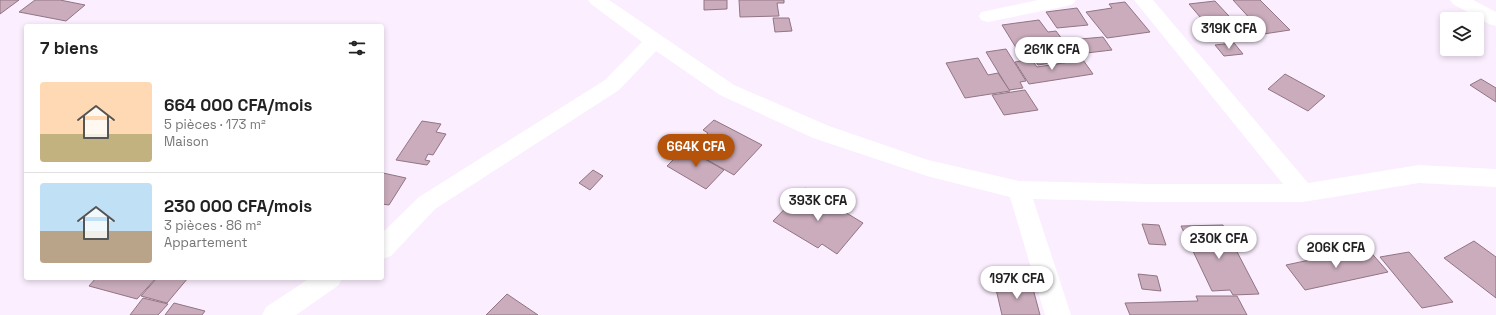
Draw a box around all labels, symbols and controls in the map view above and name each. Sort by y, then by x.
map controls [1440,12,1484,56]
button: layers [1440,12,1484,56]
pin: 319K CFA [1188,16,1270,50]
text: 319K CFA [1201,20,1257,37]
text: 7 biens [40,37,98,59]
icon: filters [346,37,368,59]
pin: 261K CFA [1011,37,1093,71]
text: 261K CFA [1024,41,1080,58]
text: 664 000 CFA/mois [164,94,313,116]
icon: home [72,98,120,146]
text: 5 pièces · 173 m² [164,116,266,133]
text: Maison [164,133,209,150]
pin: 664K CFA [655,134,737,168]
text: 664K CFA [667,138,725,155]
pin: 393K CFA [777,188,859,222]
text: 393K CFA [789,192,847,209]
text: 230 000 CFA/mois [164,195,312,217]
icon: home [72,199,120,247]
text: 3 pièces · 86 m² [164,217,261,234]
pin: 230K CFA [1178,226,1260,260]
text: 230K CFA [1190,230,1248,247]
text: Appartement [164,234,247,251]
pin: 206K CFA [1295,235,1377,269]
text: 206K CFA [1307,239,1365,256]
pin: 197K CFA [976,266,1058,300]
text: 197K CFA [989,270,1045,287]

